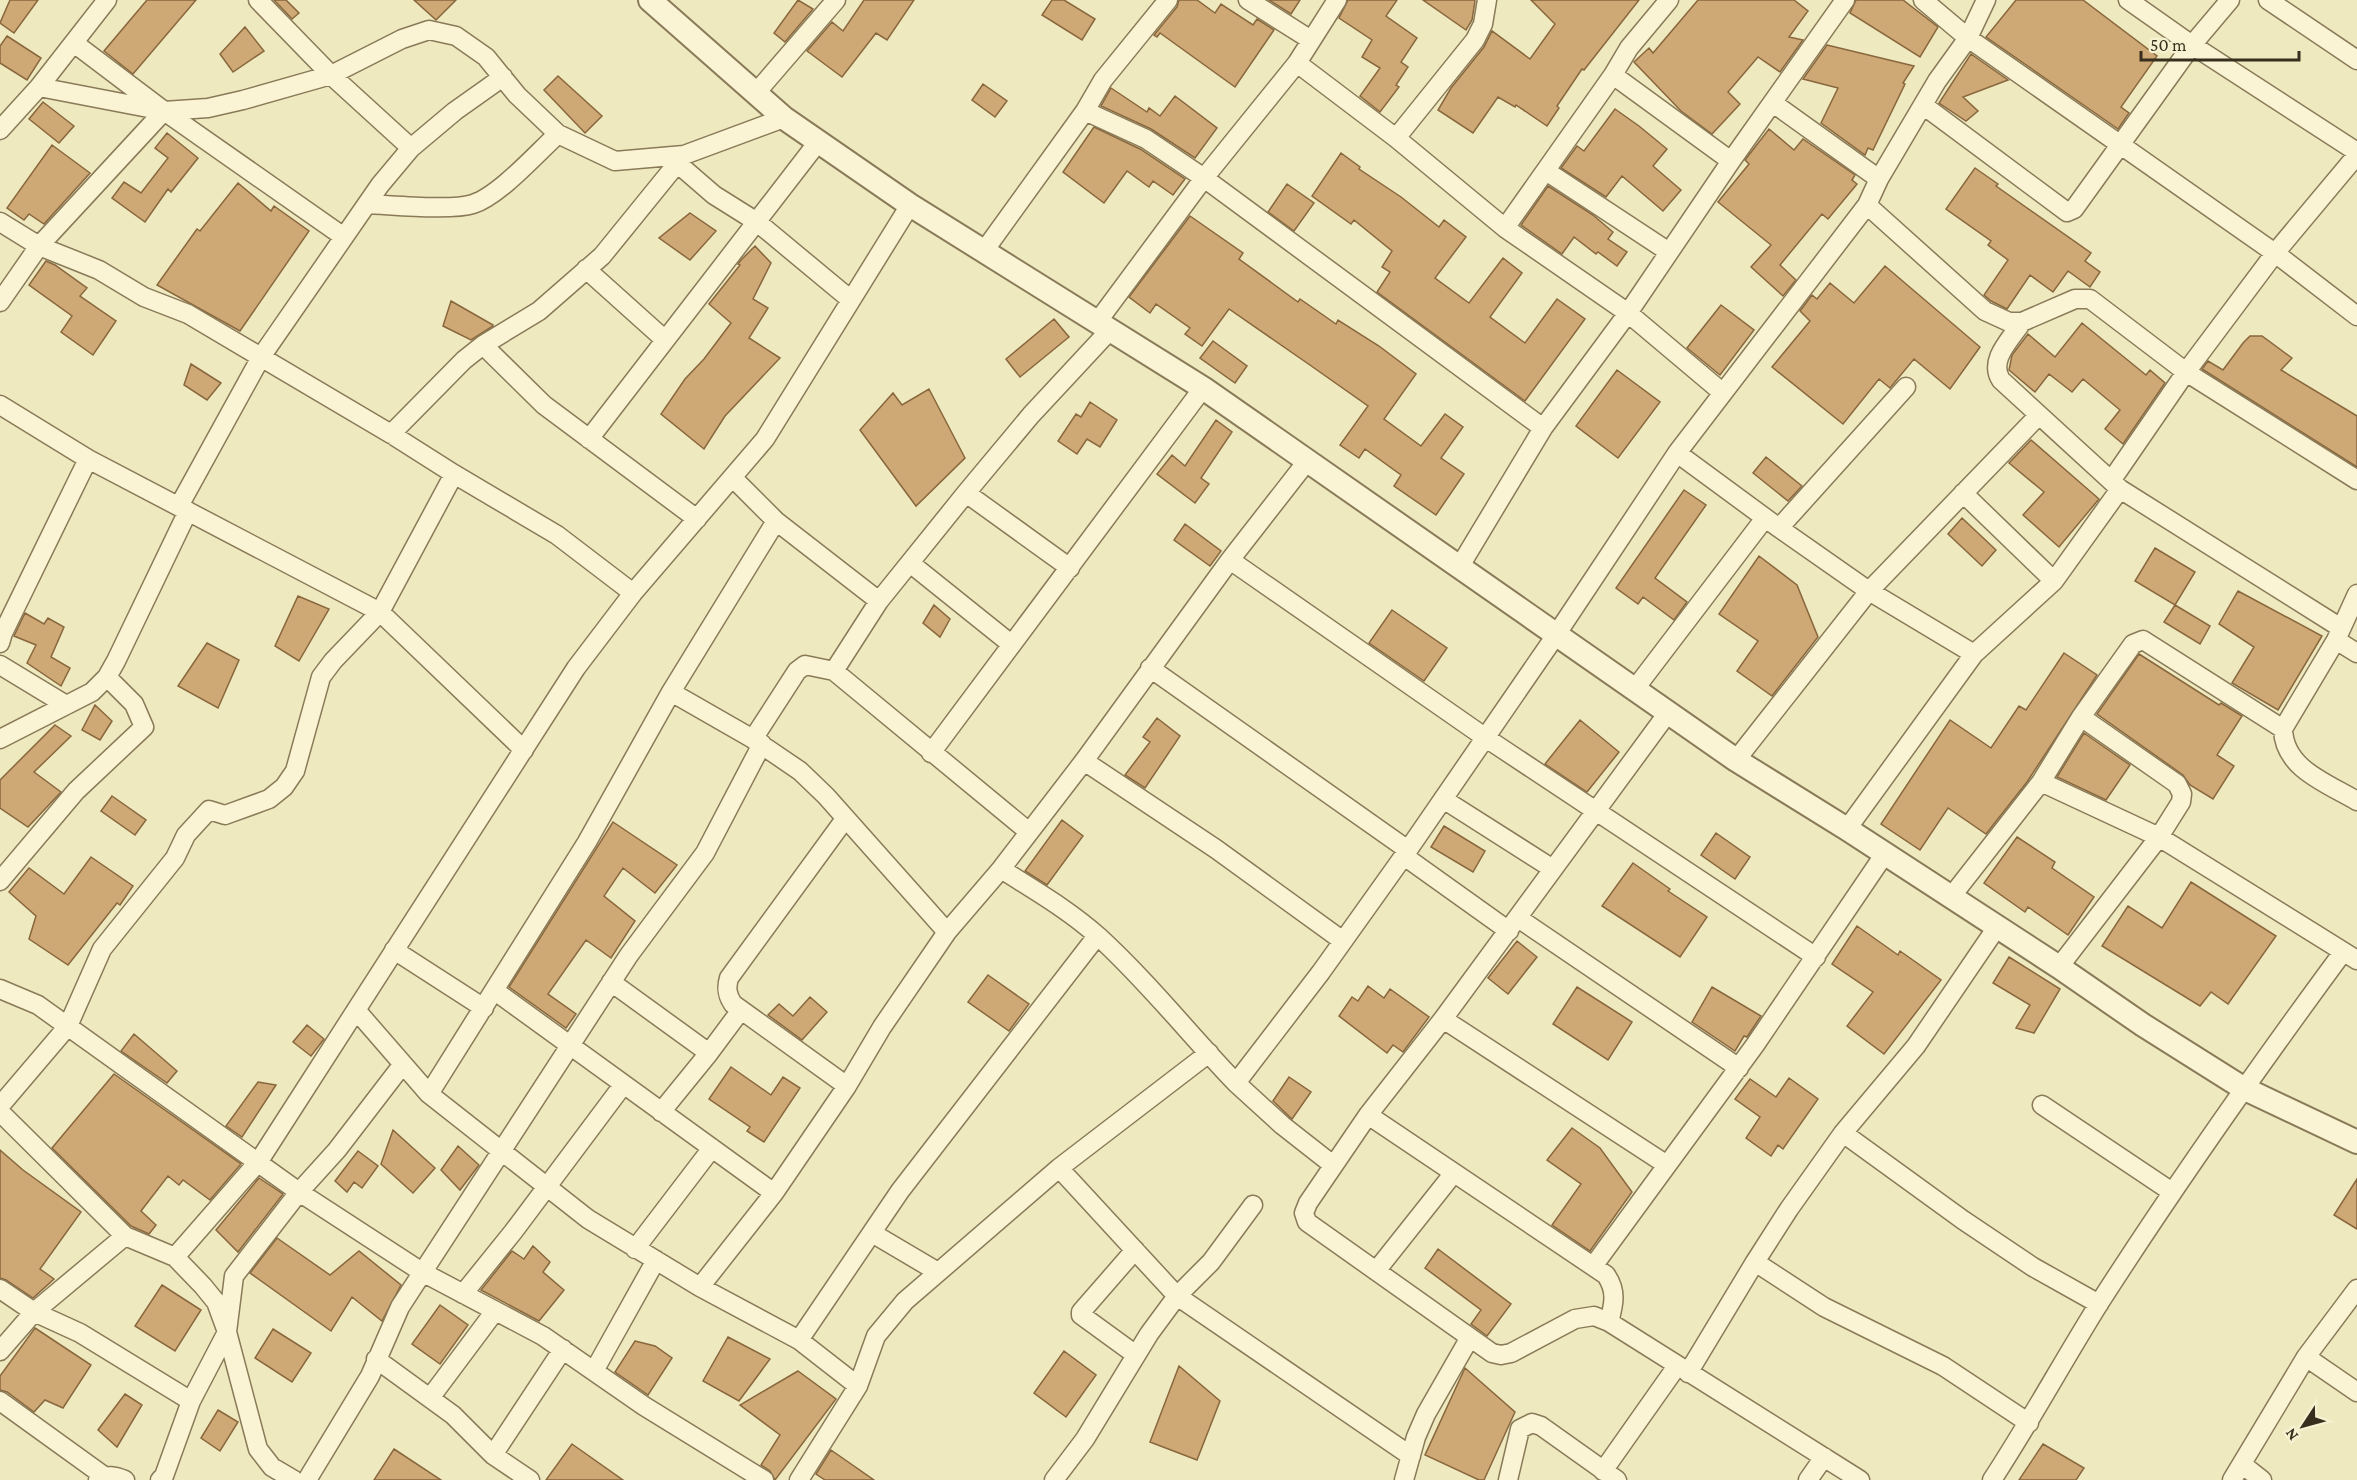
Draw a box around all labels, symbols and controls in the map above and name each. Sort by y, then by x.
scale bar [2141,24,2298,62]
text: 50 m [2150,35,2187,55]
north arrow [2273,1396,2333,1456]
text: N [2281,1425,2301,1444]

